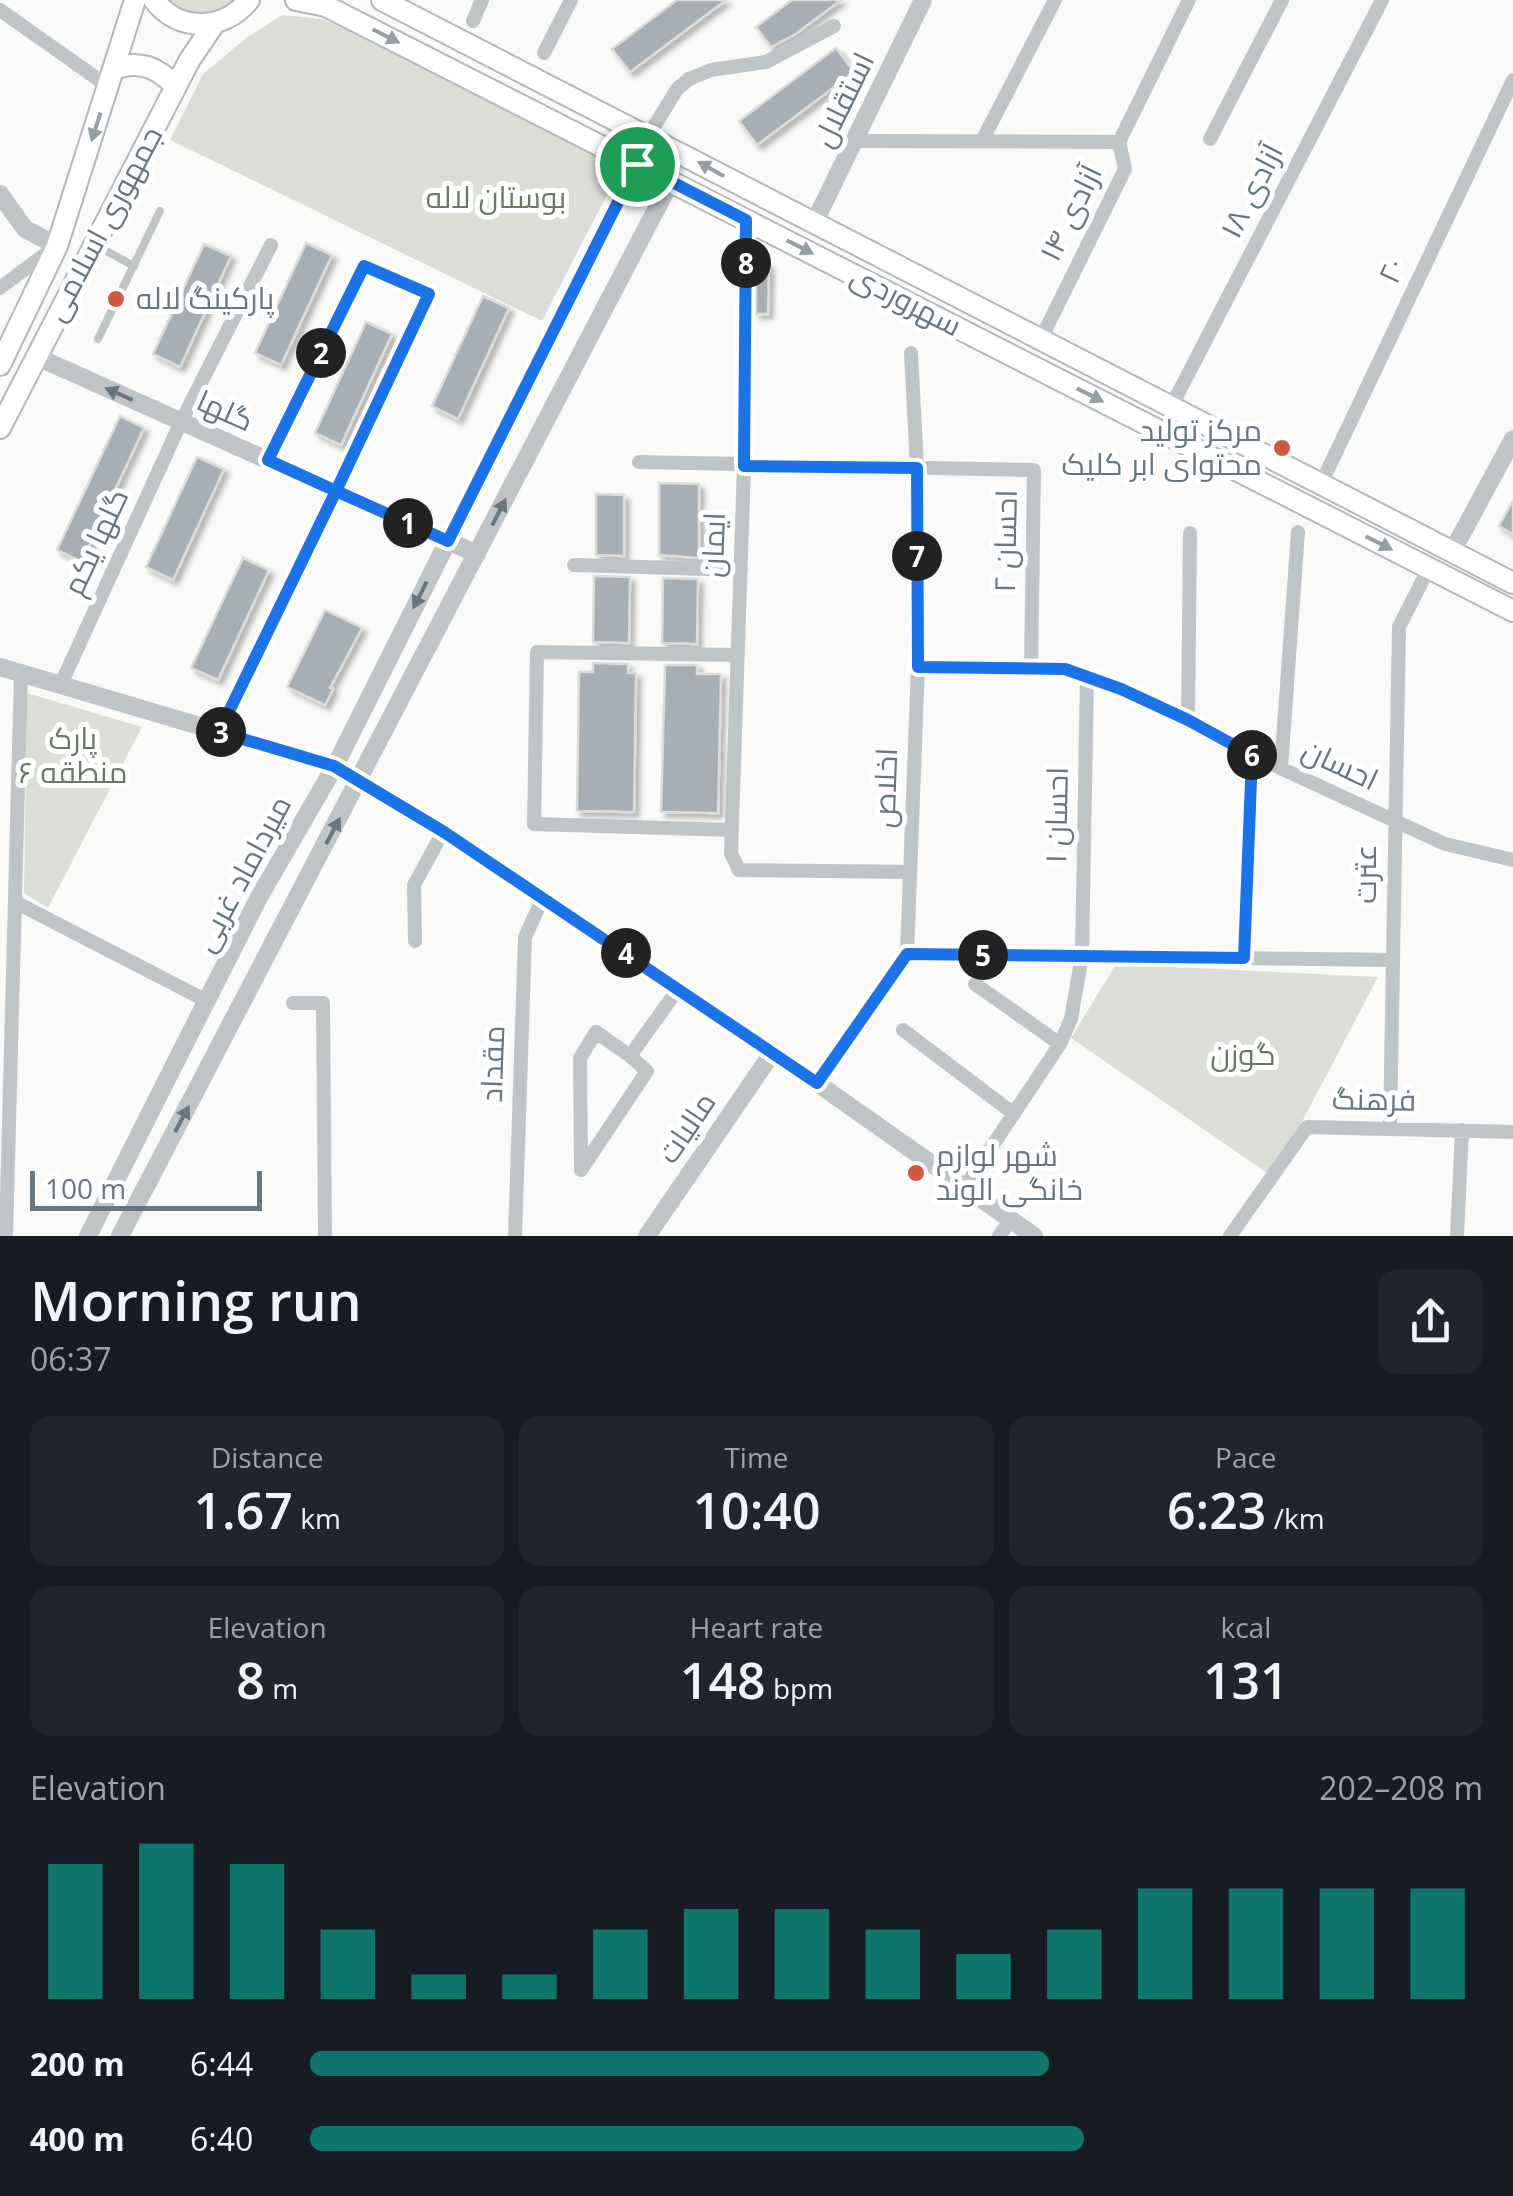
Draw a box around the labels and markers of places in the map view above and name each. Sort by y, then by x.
pin [595,122,680,207]
pin: 8 [721,238,771,288]
place label: پارکینگ لاله [136,277,274,318]
marker: پارکینگ لاله [105,288,127,310]
pin: 2 [296,328,346,378]
place label: مرکز تولید محتوای ابر کلیک [1062,409,1262,484]
marker: مرکز تولید محتوای ابر کلیک [1271,437,1293,459]
pin: 1 [383,498,433,548]
pin: 7 [892,531,942,581]
pin: 3 [196,707,246,757]
pin: 6 [1227,730,1277,780]
pin: 4 [601,928,651,978]
pin: 5 [958,930,1008,980]
place label: شهر لوازم خانگی الوند [936,1134,1083,1209]
marker: شهر لوازم خانگی الوند [905,1162,927,1184]

